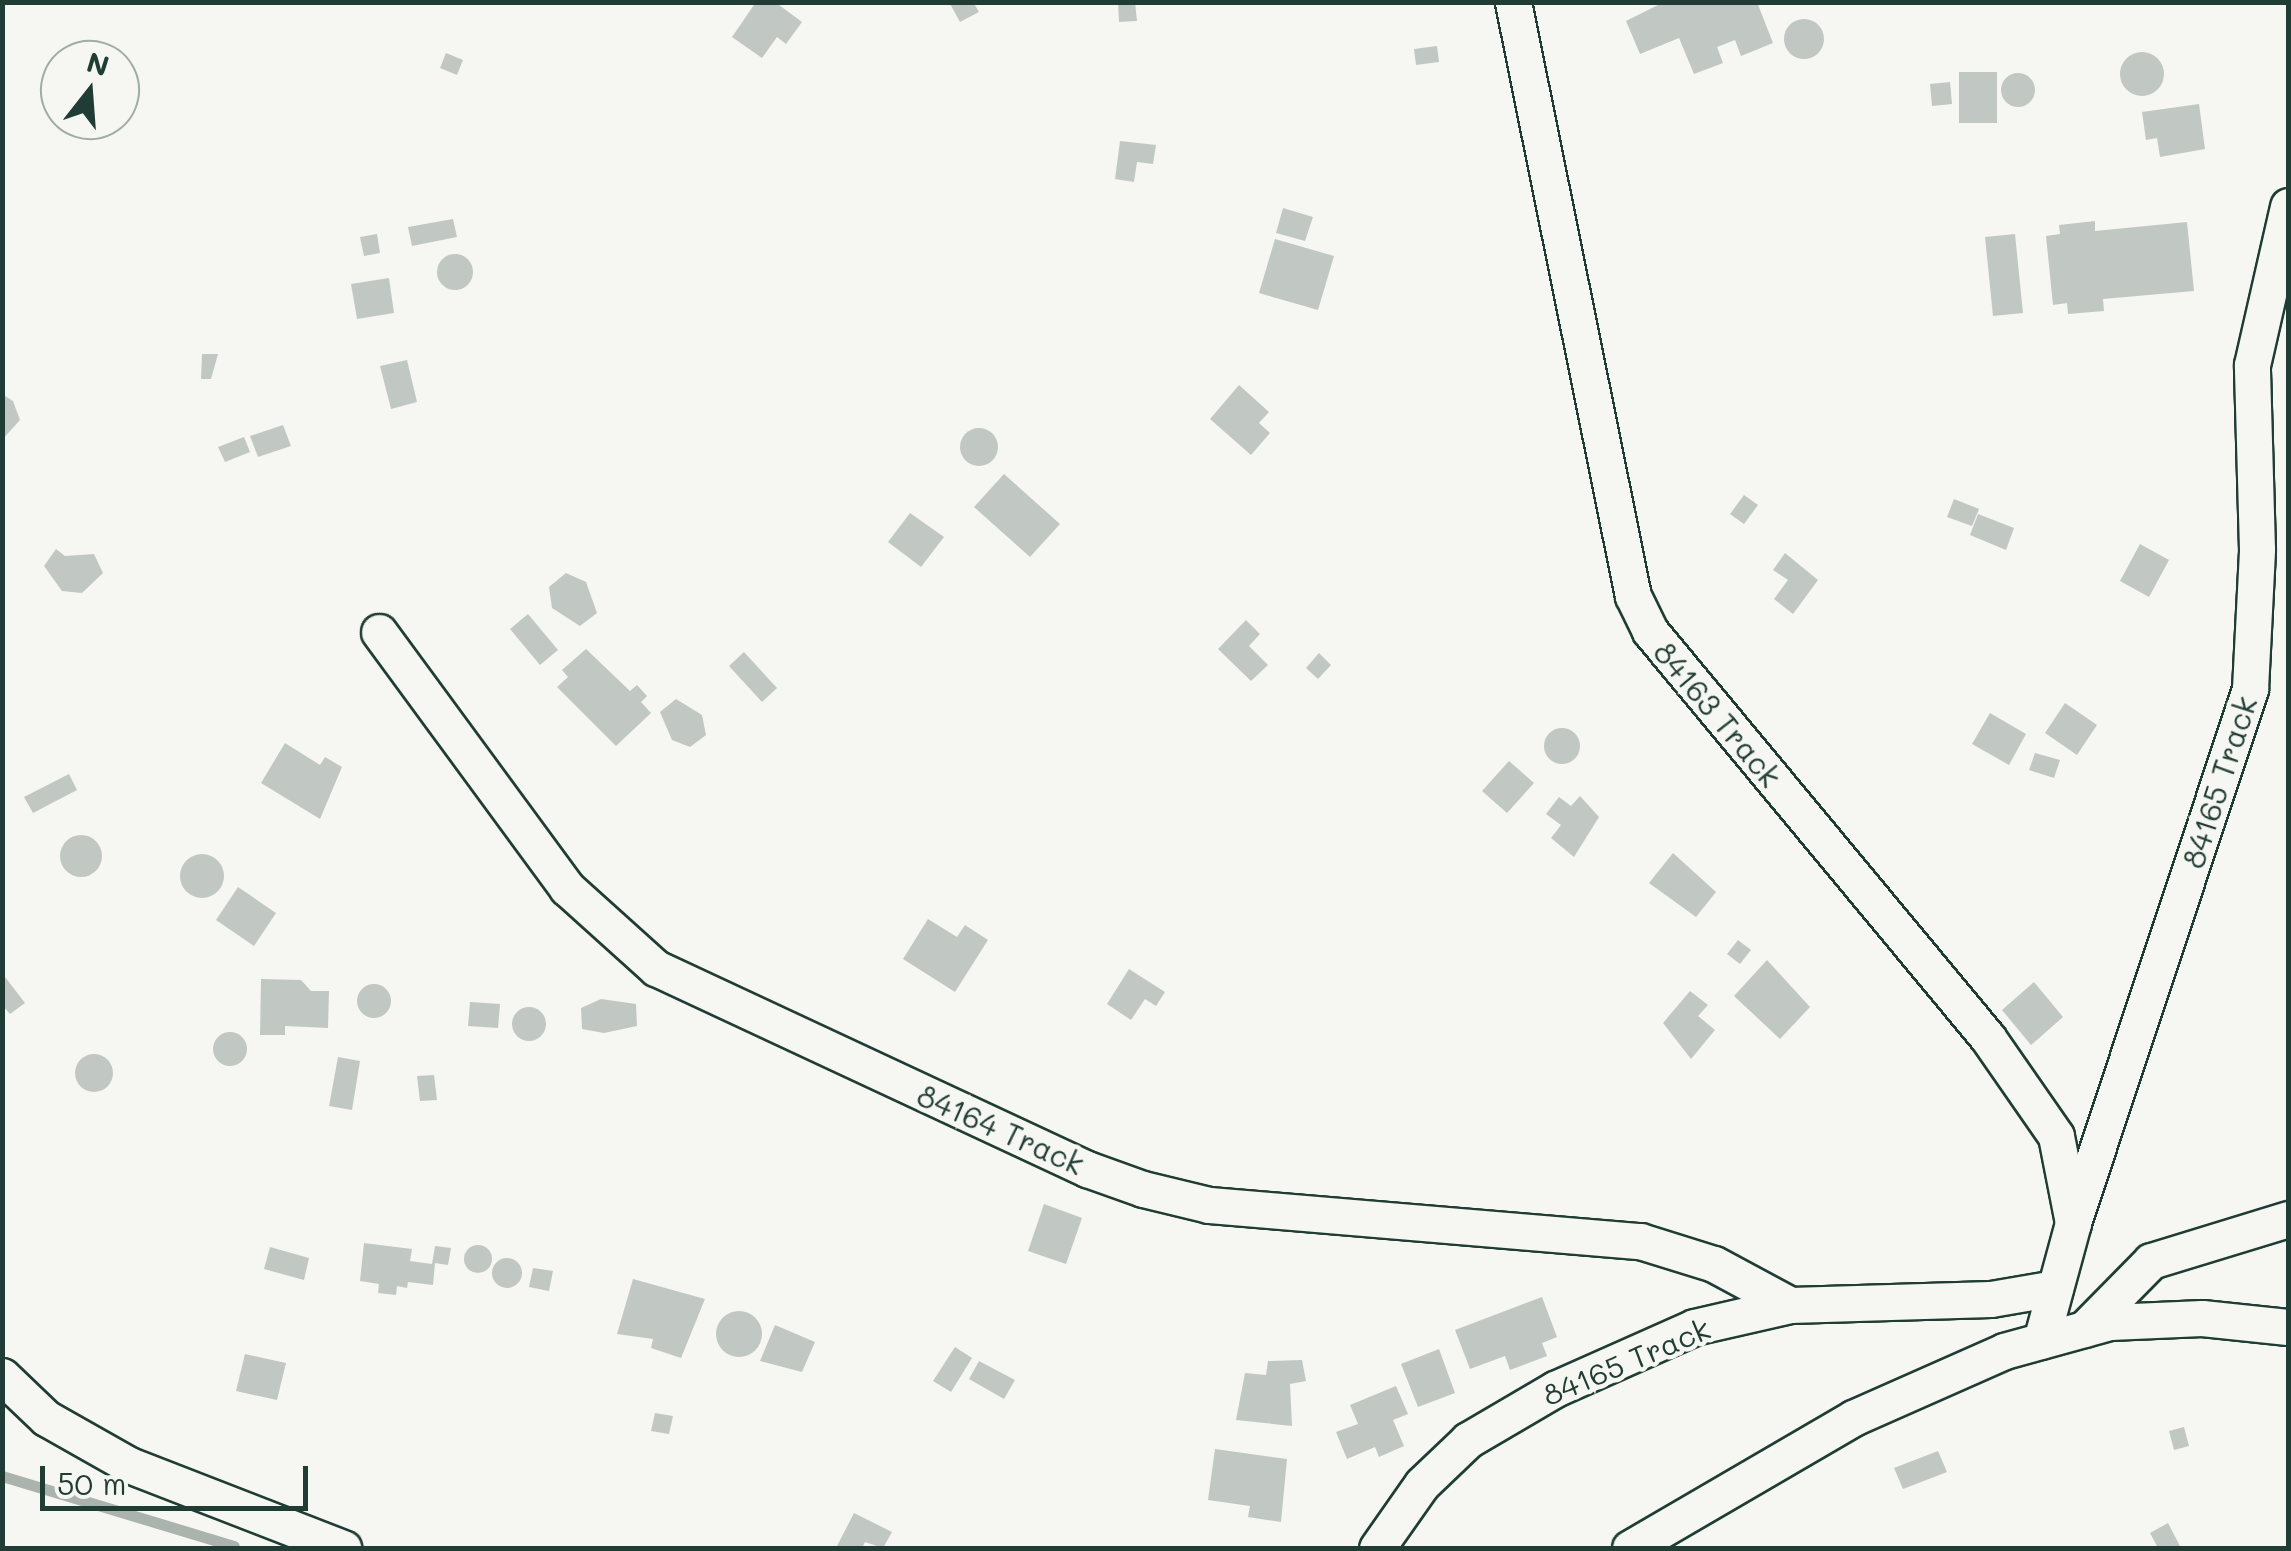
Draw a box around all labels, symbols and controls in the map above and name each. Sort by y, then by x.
north arrow [40,40,140,140]
text: N [83,43,114,84]
street label: 84163 Track [1647,634,1789,794]
street label: 84165 Track [2174,692,2264,872]
street label: 84164 Track [912,1076,1090,1182]
street label: 84165 Track [1537,1310,1715,1412]
scale bar [45,1446,312,1508]
text: 50 m [57,1463,127,1503]

